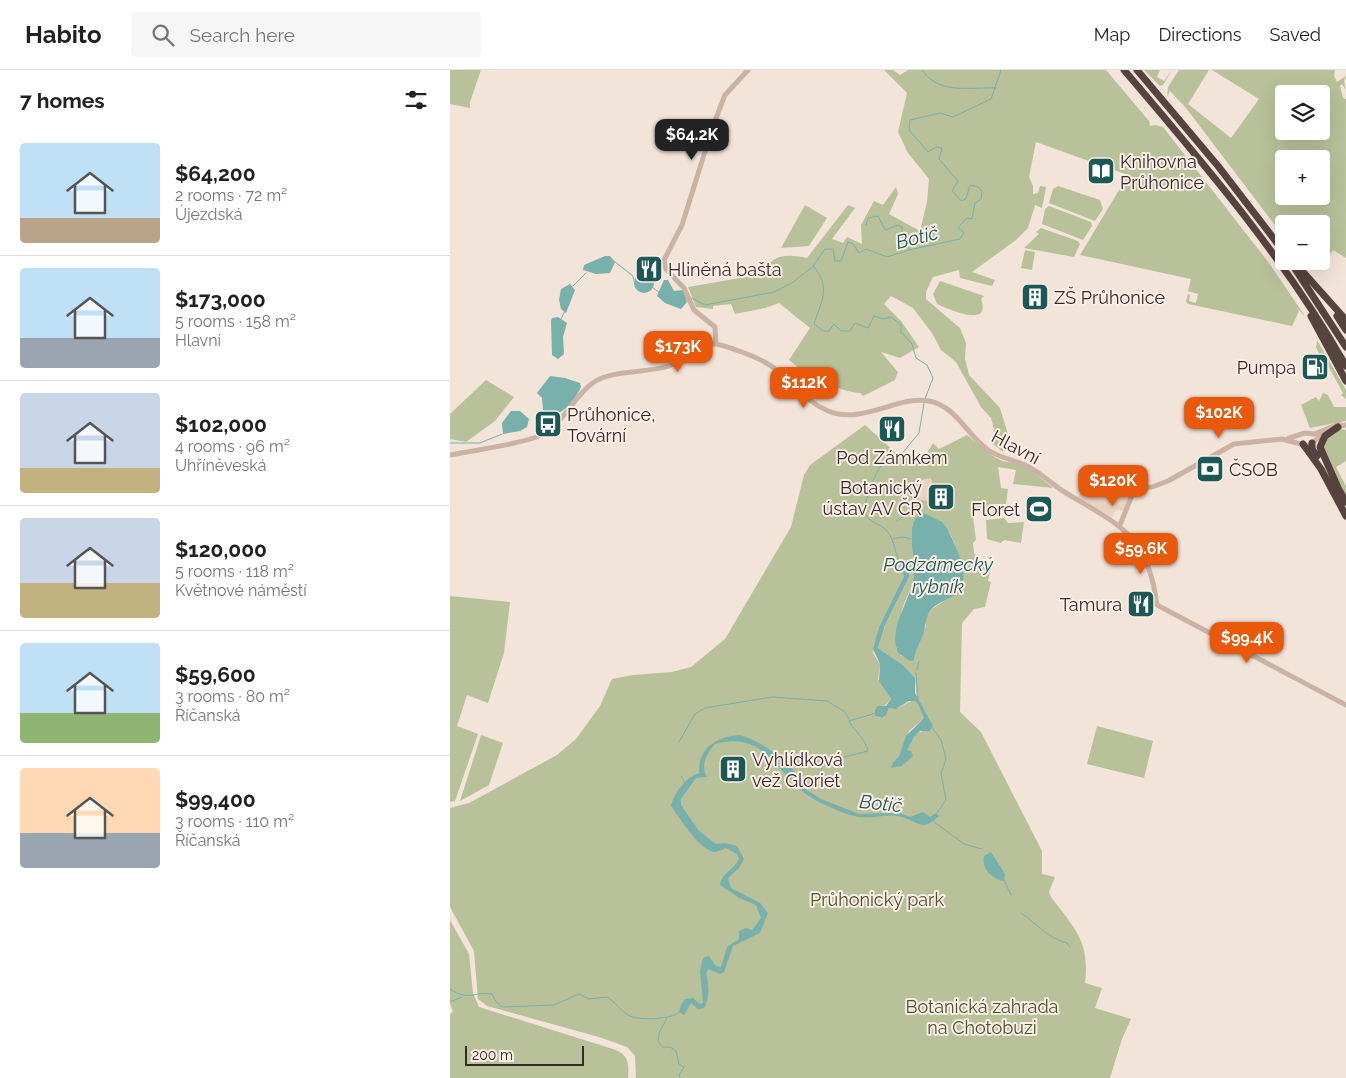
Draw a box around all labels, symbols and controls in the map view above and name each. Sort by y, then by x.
search box [131,12,481,57]
text: Habito [25,20,101,49]
icon: search [149,21,177,49]
text: Search here [189,24,295,46]
text: Map [1094,24,1130,45]
text: Directions [1158,24,1242,45]
text: Saved [1270,24,1321,45]
map controls [1275,85,1330,270]
button: layers [1275,85,1330,140]
icon: filters [402,86,430,114]
text: 7 homes [20,88,105,113]
pin: $64.2K [651,118,733,161]
text: $64.2K [666,125,718,144]
button: + [1275,150,1330,205]
place label: Knihovna Průhonice [1120,151,1205,193]
library icon: Knihovna Průhonice [1086,156,1116,186]
text: $64,200 [175,161,256,186]
icon: home [60,163,120,223]
text: 2 rooms · 72 m² [175,186,287,205]
text: Újezdská [175,205,242,224]
button: − [1275,215,1330,270]
water label: Botič [893,221,941,253]
restaurant icon: Hliněná bašta [634,254,664,284]
place label: Hliněná bašta [668,259,782,280]
building icon: ZŠ Průhonice [1020,282,1050,312]
place label: ZŠ Průhonice [1054,286,1165,308]
text: $173,000 [175,287,266,312]
icon: home [60,288,120,348]
text: 5 rooms · 158 m² [175,312,296,331]
pin: $173K [643,330,713,373]
text: Hlavní [175,331,221,350]
text: $173K [655,337,701,356]
fuel station icon: Pumpa [1300,352,1330,382]
place label: Pumpa [1237,357,1296,378]
pin: $112K [769,366,839,409]
text: $112K [781,373,827,392]
pin: $102K [1184,396,1254,439]
text: $102K [1195,403,1243,422]
place label: Průhonice, Tovární [567,404,655,446]
bus stop icon: Průhonice, Tovární [533,409,563,439]
text: $102,000 [175,412,267,437]
icon: home [60,413,120,473]
restaurant icon: Pod Zámkem [877,414,907,444]
street label: Hlavní [988,426,1044,468]
text: 4 rooms · 96 m² [175,437,290,456]
place label: Pod Zámkem [836,447,948,468]
bank icon: ČSOB [1195,454,1225,484]
text: Uhříněveská [175,456,266,475]
place label: ČSOB [1229,458,1278,480]
pin: $120K [1078,464,1148,507]
text: $120K [1089,471,1137,490]
place label: Botanický ústav AV ČR [823,477,922,519]
building icon: Botanický ústav AV ČR [926,482,956,512]
sports icon: Floret [1024,494,1054,524]
place label: Floret [971,499,1020,520]
pin: $59.6K [1100,532,1182,575]
text: $120,000 [175,537,267,562]
icon: home [60,538,120,598]
text: $59.6K [1115,539,1167,558]
water label: Podzámecký rybník [883,553,994,597]
text: 5 rooms · 118 m² [175,562,294,581]
text: Květnové náměstí [175,581,307,600]
restaurant icon: Tamura [1126,589,1156,619]
place label: Tamura [1060,594,1122,615]
pin: $99.4K [1206,622,1288,664]
text: $99.4K [1221,628,1273,647]
text: $59,600 [175,662,256,687]
icon: home [60,663,120,723]
text: 3 rooms · 80 m² [175,687,290,706]
text: Říčanská [175,706,241,725]
place label: Vyhlídková vež Gloriet [752,749,843,791]
building icon: Vyhlídková vež Gloriet [718,754,748,784]
text: $99,400 [175,787,256,812]
icon: home [60,788,120,848]
water label: Botič [858,790,904,816]
text: 3 rooms · 110 m² [175,812,294,831]
text: Říčanská [175,831,241,850]
park label: Průhonický park [810,889,944,910]
park label: Botanická zahrada na Chotobuzi [906,996,1058,1038]
scale bar [465,1043,584,1066]
text: 200 m [472,1047,513,1063]

